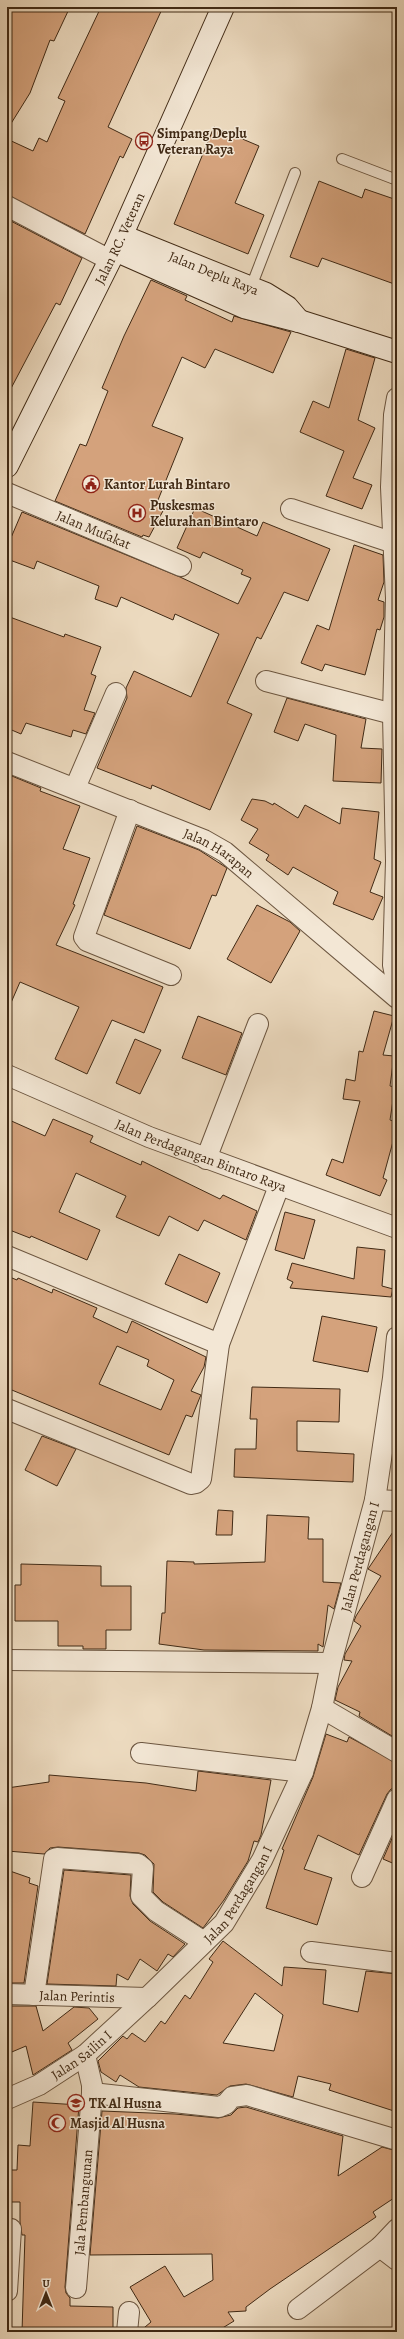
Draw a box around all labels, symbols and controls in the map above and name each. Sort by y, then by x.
place label: Simpang Deplu Veteran Raya [156,124,247,159]
bus stop icon: Simpang Deplu Veteran Raya [134,131,154,151]
street label: Jalan RC. Veteran [90,189,149,288]
street label: Jalan Deplu Raya [166,247,262,300]
public building icon: Kantor Lurah Bintaro [81,474,101,494]
place label: Kantor Lurah Bintaro [104,475,230,494]
place label: Puskesmas Kelurahan Bintaro [150,496,258,531]
hospital icon: Puskesmas Kelurahan Bintaro [127,503,147,523]
street label: Jalan Mufakat [53,506,134,554]
street label: Jalan Harapan [180,824,258,883]
street label: Jalan Perdagangan Bintaro Raya [112,1114,290,1197]
street label: Jalan Perdagangan I [336,1499,384,1614]
street label: Jalan Perdagangan I [199,1843,277,1948]
street label: Jalan Perintis [39,1986,115,2007]
street label: Jalan Sailin I [48,2026,116,2085]
school or university icon: TK Al Husna [66,2093,86,2113]
place label: TK Al Husna [89,2094,162,2113]
mosque icon: Masjid Al Husna [47,2113,67,2133]
place label: Masjid Al Husna [70,2114,165,2133]
street label: Jala Pembangunan [70,2148,97,2256]
north arrow [26,2273,66,2313]
text: U [42,2276,50,2291]

